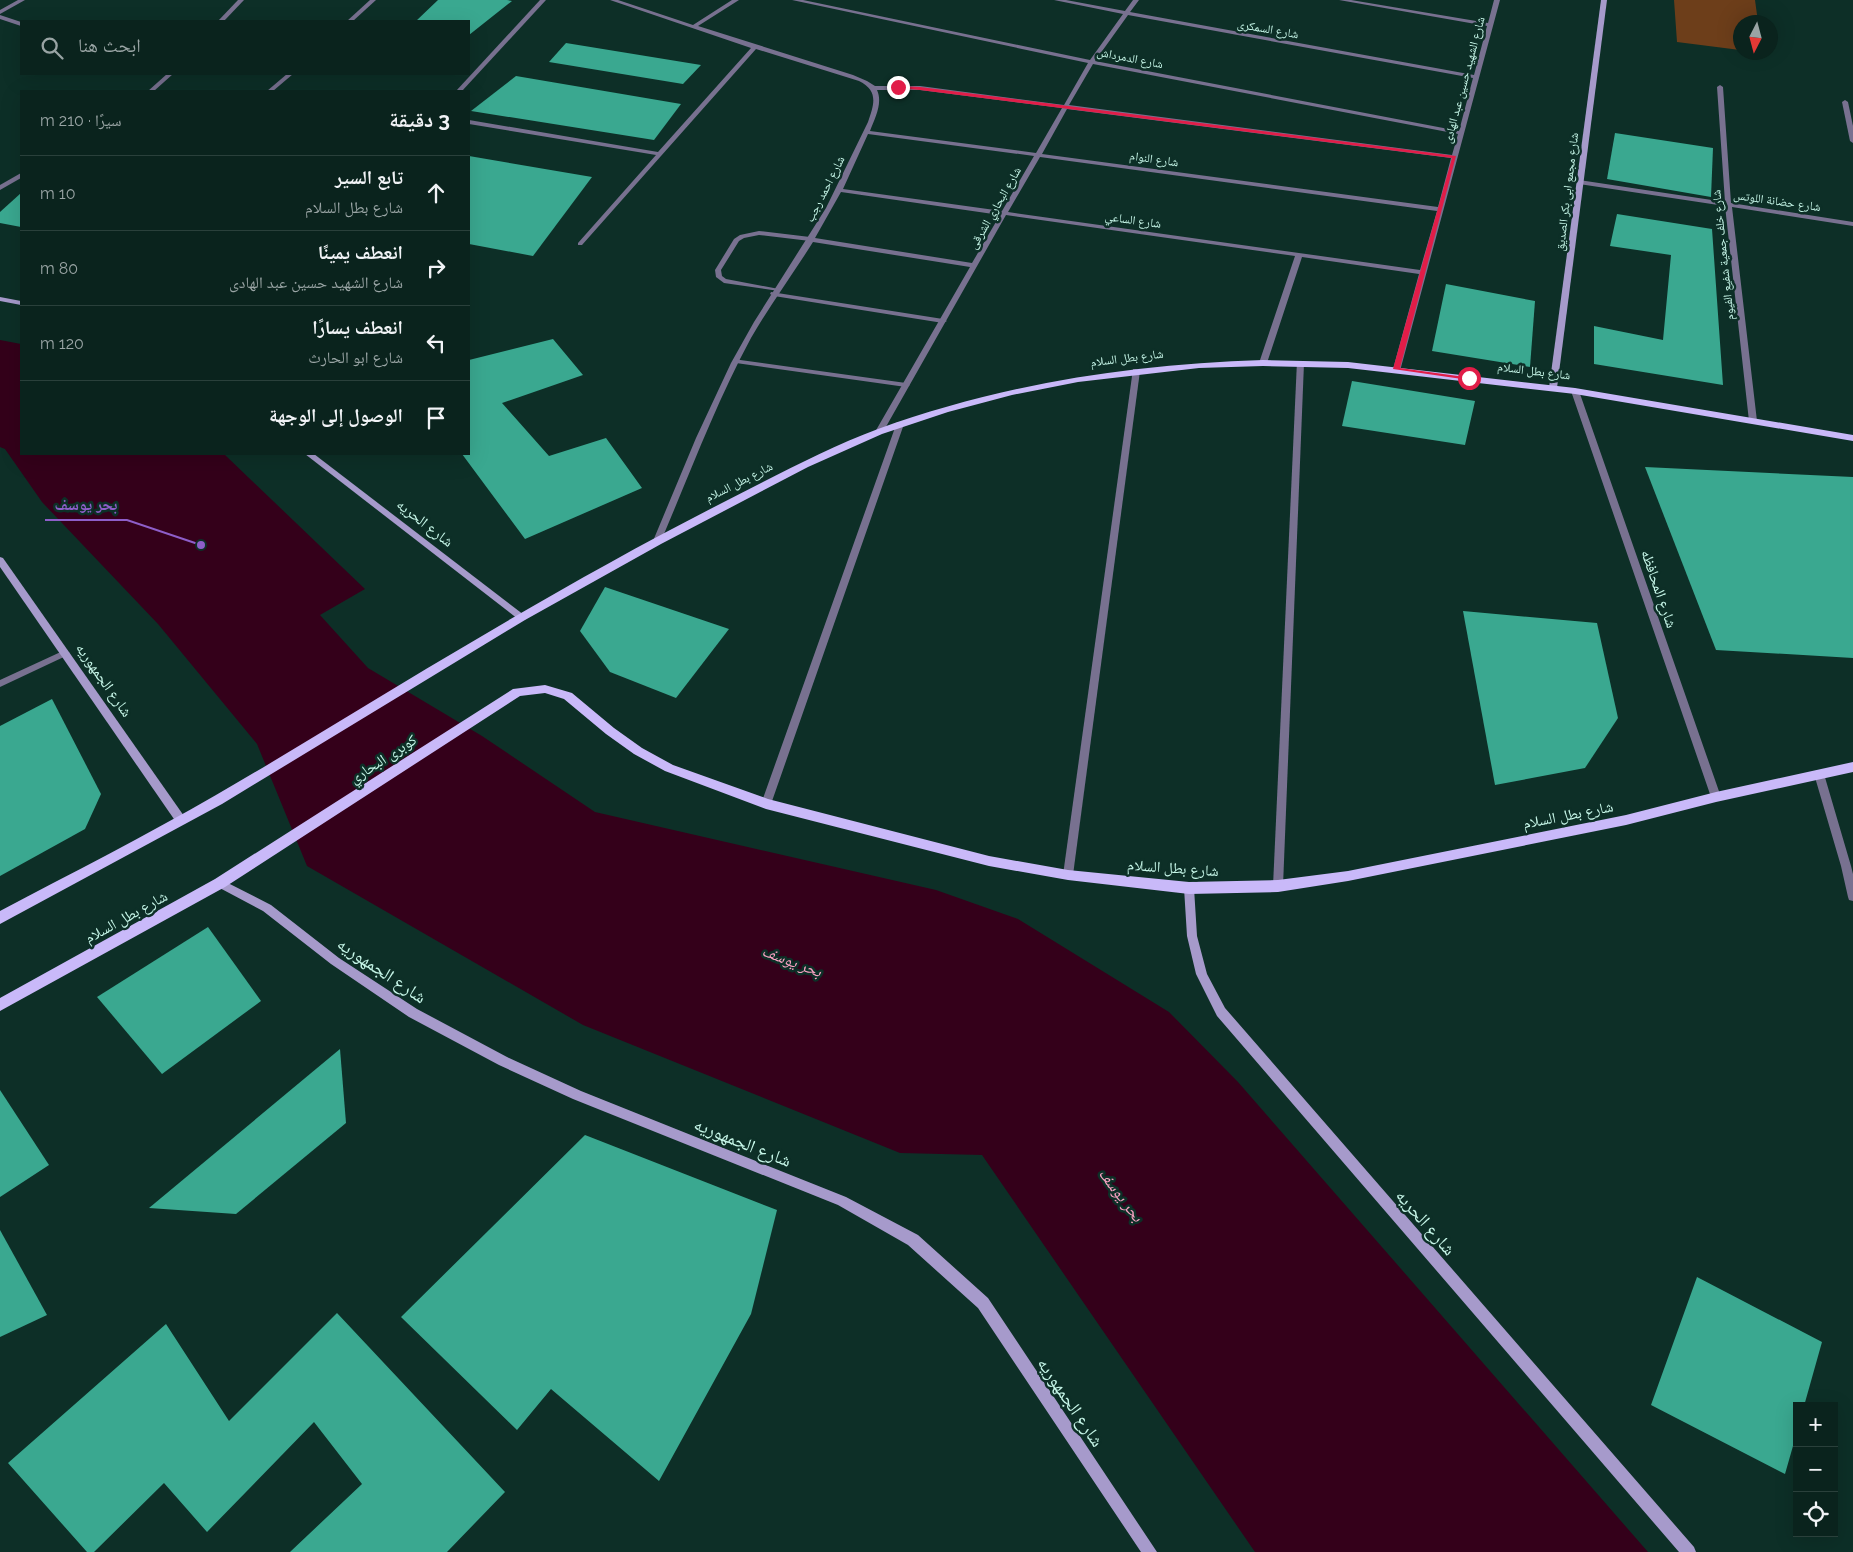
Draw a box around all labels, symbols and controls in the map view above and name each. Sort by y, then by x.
street label: شارع الشهيد حسين عبد الهادى [1440,15,1489,145]
north arrow [1733,15,1778,60]
street label: شارع السمكرى [1236,17,1300,42]
search box [20,20,470,75]
icon: search [38,34,66,62]
text: ابحث هنا [78,34,141,56]
street label: شارع الدمرداش [1095,45,1164,72]
route end [887,76,910,99]
text: 3 دقيقة [389,107,450,132]
text: سيرًا · 210 m [40,111,122,130]
street label: شارع مجمع ابى بكر الصديق [1553,132,1582,252]
street label: شارع النوام [1129,149,1179,170]
street label: شارع احمد رجب [802,154,849,225]
street label: شارع البحاري الشرقى [966,164,1027,253]
text: تابع السير [335,166,403,188]
icon: ahead [422,179,450,207]
text: 10 m [40,184,75,203]
street label: شارع حضانة اللوتس [1732,188,1822,215]
street label: شارع خلف جمعية شفيع الفيوم [1709,189,1738,321]
text: شارع بطل السلام [305,198,403,217]
street label: شارع الساعي [1104,209,1162,234]
text: انعطف يمينًا [318,241,403,263]
icon: right [422,254,450,282]
text: 80 m [40,259,78,278]
text: شارع الشهيد حسين عبد الهادى [229,273,403,292]
text: انعطف يسارًا [312,316,403,338]
icon: left [422,329,450,357]
text: 120 m [40,334,84,353]
street label: شارع بطل السلام [1090,347,1165,370]
text: شارع ابو الحارث [308,348,403,367]
street label: شارع بطل السلام [1497,360,1571,383]
route start [1458,367,1481,390]
text: الوصول إلى الوجهة [269,404,403,426]
icon: arrive [422,404,450,432]
street label: شارع بطل السلام [703,459,775,506]
callout: بحر يوسف [45,489,127,520]
text: بحر يوسف [55,495,117,514]
street label: شارع الحريه [392,495,457,552]
street label: شارع المحافظه [1636,547,1681,631]
street label: شارع الجمهوريه [71,640,136,721]
street label: كوبرى البحاري [346,731,422,790]
street label: شارع بطل السلام [1521,797,1615,834]
street label: شارع بطل السلام [1127,856,1220,881]
street label: شارع بطل السلام [81,887,171,948]
street label: شارع الجمهوريه [333,933,431,1008]
water label: بحر يوسف [760,941,825,981]
street label: شارع الجمهوريه [691,1113,795,1172]
water label: بحر يوسف [1095,1164,1148,1226]
street label: شارع الحريه [1391,1185,1460,1260]
street label: شارع الجمهوريه [1033,1353,1108,1451]
map controls [1793,1402,1838,1537]
button: + [1793,1402,1838,1447]
button: − [1793,1447,1838,1492]
button: locate [1793,1492,1838,1537]

